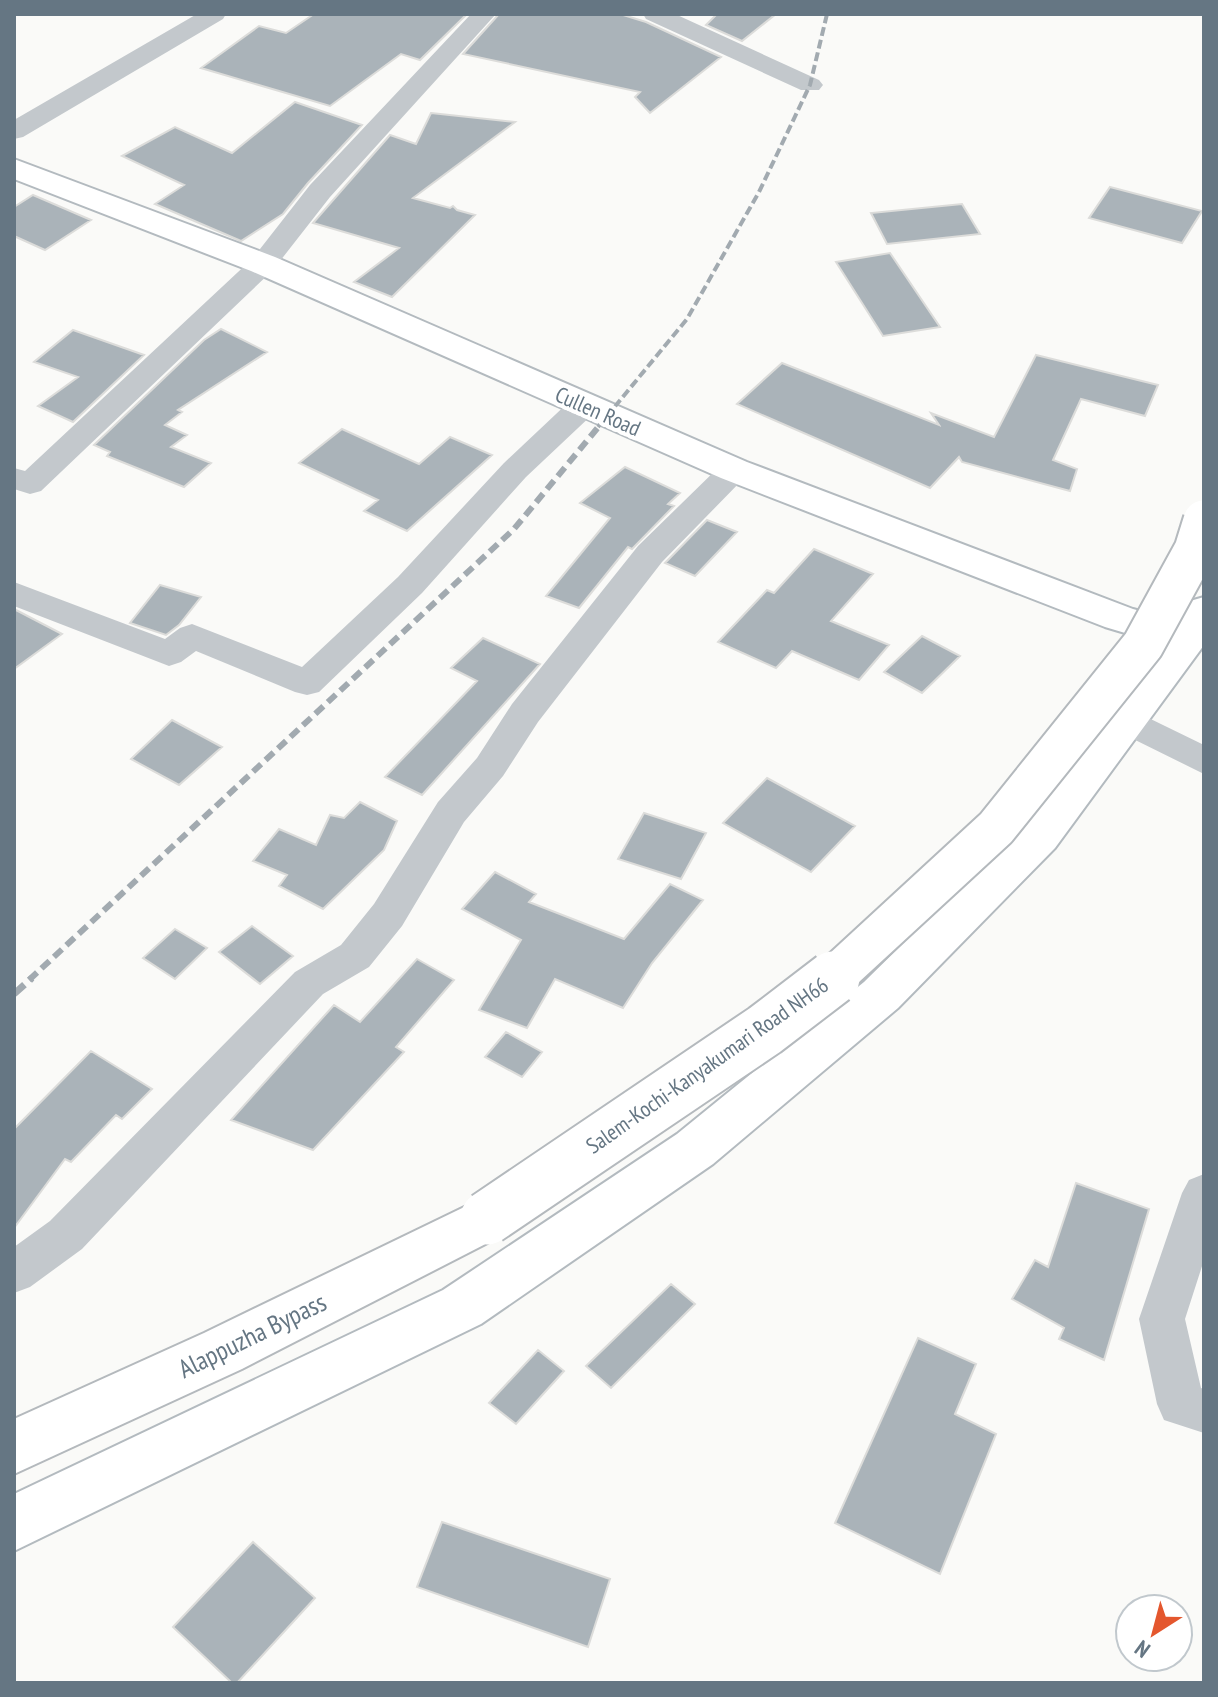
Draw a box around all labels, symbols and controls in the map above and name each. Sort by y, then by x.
street label: Cullen Road [551,380,645,442]
street label: Salem-Kochi-Kanyakumari Road NH66 [580,970,834,1160]
street label: Alappuzha Bypass [173,1285,331,1385]
north arrow [1114,1593,1194,1673]
text: N [1129,1634,1155,1664]

